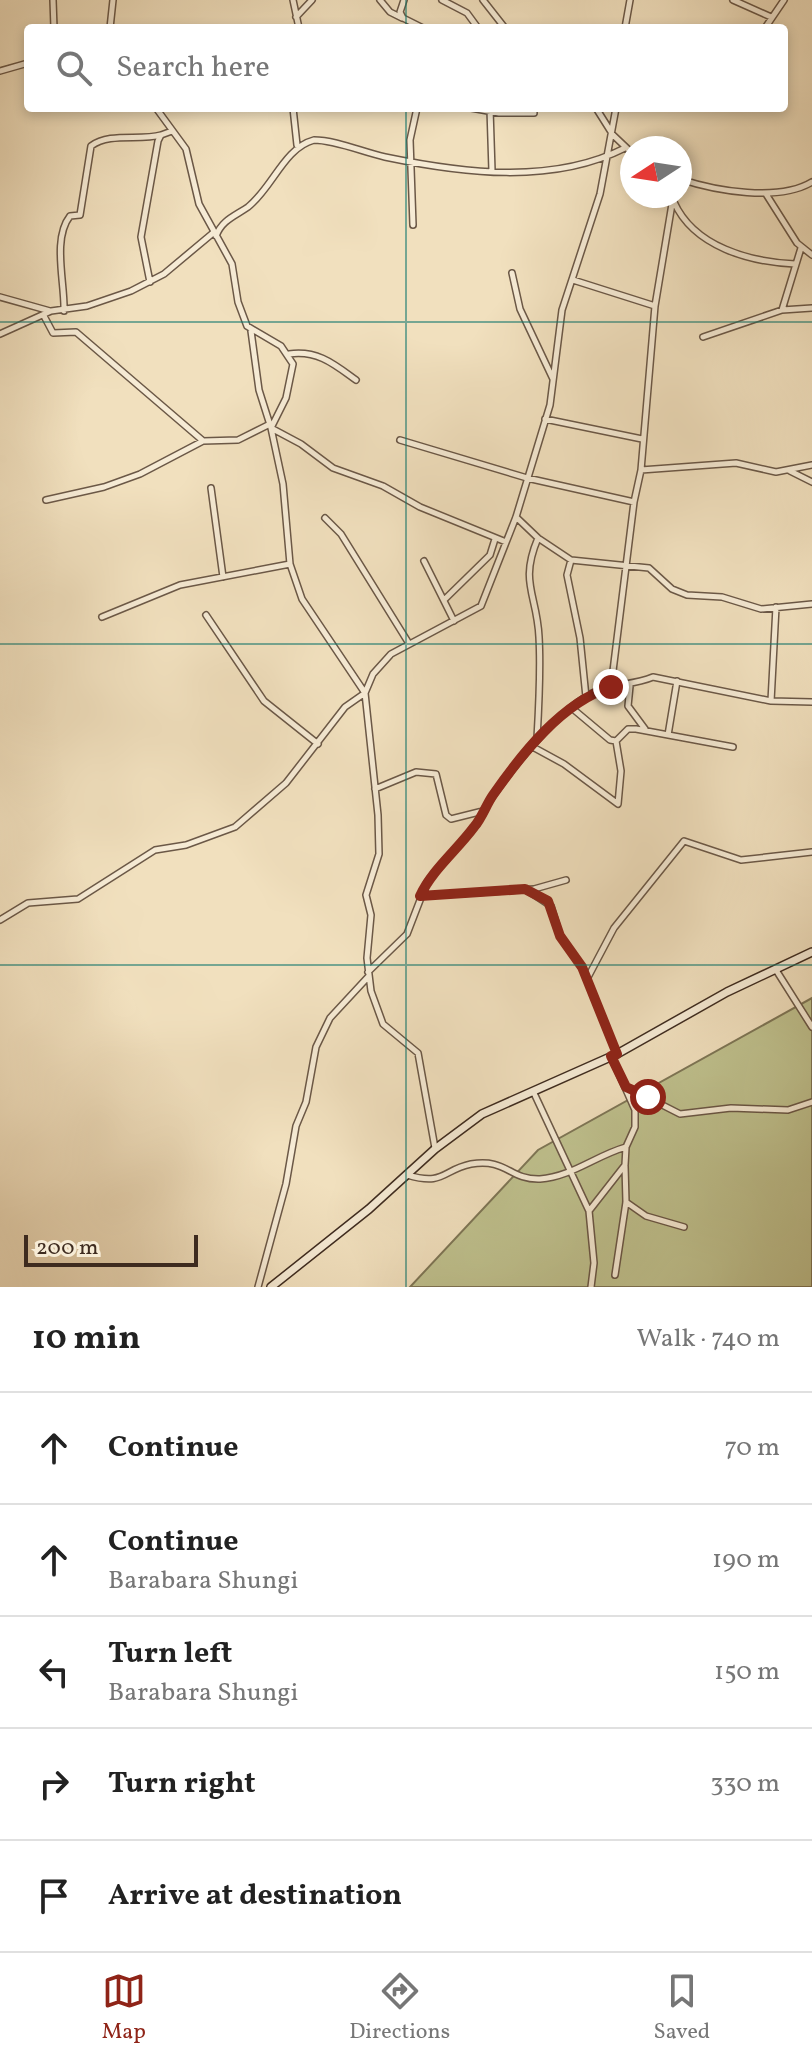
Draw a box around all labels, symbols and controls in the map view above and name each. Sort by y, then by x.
search box [24,24,788,112]
icon: search [52,46,96,90]
text: Search here [116,47,270,89]
north arrow [620,136,692,208]
route end [593,669,629,705]
route start [630,1079,666,1115]
scale bar [24,1231,198,1267]
text: 200 m [36,1233,98,1264]
text: 10 min [32,1316,141,1363]
text: Walk · 740 m [637,1321,780,1357]
icon: ahead [32,1426,76,1470]
text: Continue [108,1427,239,1469]
text: 70 m [725,1430,780,1466]
text: Continue [108,1521,239,1563]
icon: ahead [32,1538,76,1582]
text: 190 m [712,1542,780,1578]
text: Barabara Shungi [108,1563,298,1599]
text: Turn left [108,1633,232,1675]
icon: left [32,1650,76,1694]
text: 150 m [714,1654,780,1690]
text: Barabara Shungi [108,1675,298,1711]
icon: right [32,1762,76,1806]
text: Turn right [108,1763,256,1805]
text: 330 m [710,1766,780,1802]
icon: arrive [32,1874,76,1918]
text: Arrive at destination [108,1875,402,1917]
tab: Map [102,1969,146,2048]
tab: Directions [349,1969,450,2048]
tab: Saved [654,1969,710,2048]

